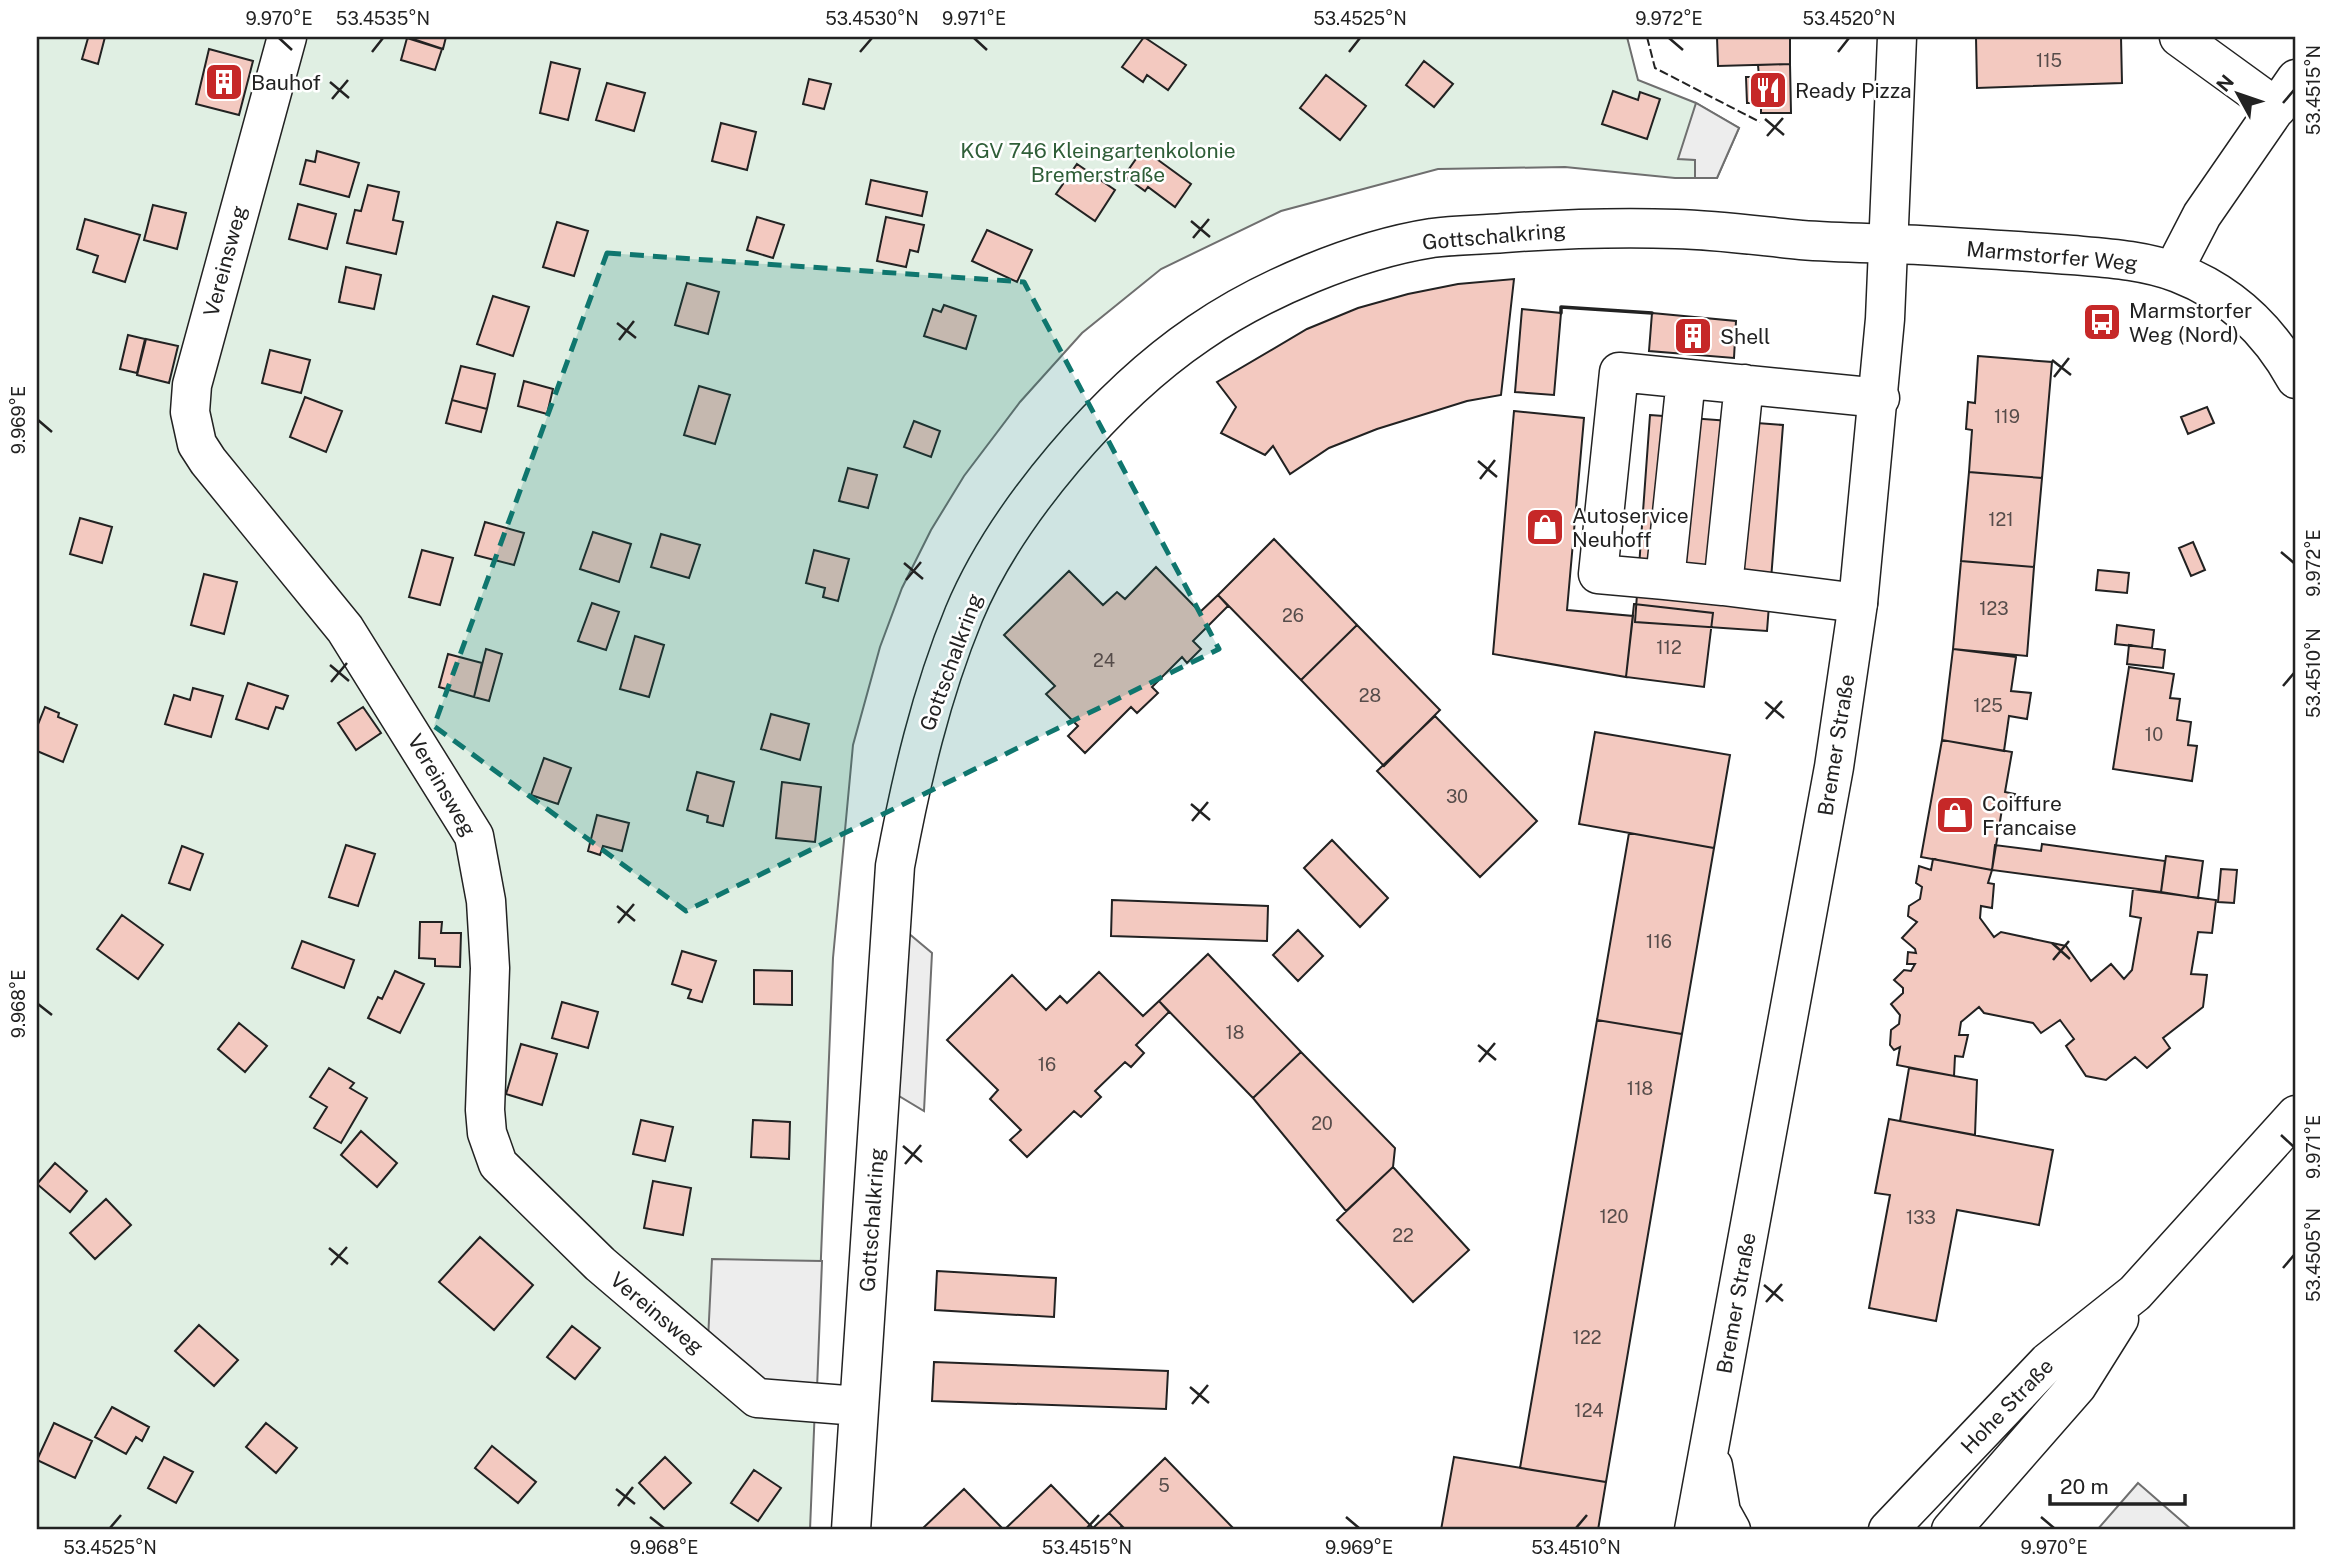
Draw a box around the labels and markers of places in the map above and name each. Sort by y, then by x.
building icon: Bauhof [203,61,245,103]
restaurant icon: Ready Pizza [1747,69,1789,111]
place label: Bauhof [251,70,321,95]
place label: Ready Pizza [1795,78,1912,103]
place label: Marmstorfer Weg (Nord) [2129,298,2252,347]
bus stop icon: Marmstorfer Weg (Nord) [2081,301,2123,343]
building icon: Shell [1672,315,1714,357]
place label: Shell [1720,324,1770,349]
place label: Autoservice Neuhoff [1572,503,1689,552]
shop icon: Autoservice Neuhoff [1524,506,1566,548]
place label: Coiffure Francaise [1982,791,2077,840]
shop icon: Coiffure Francaise [1934,794,1976,836]

